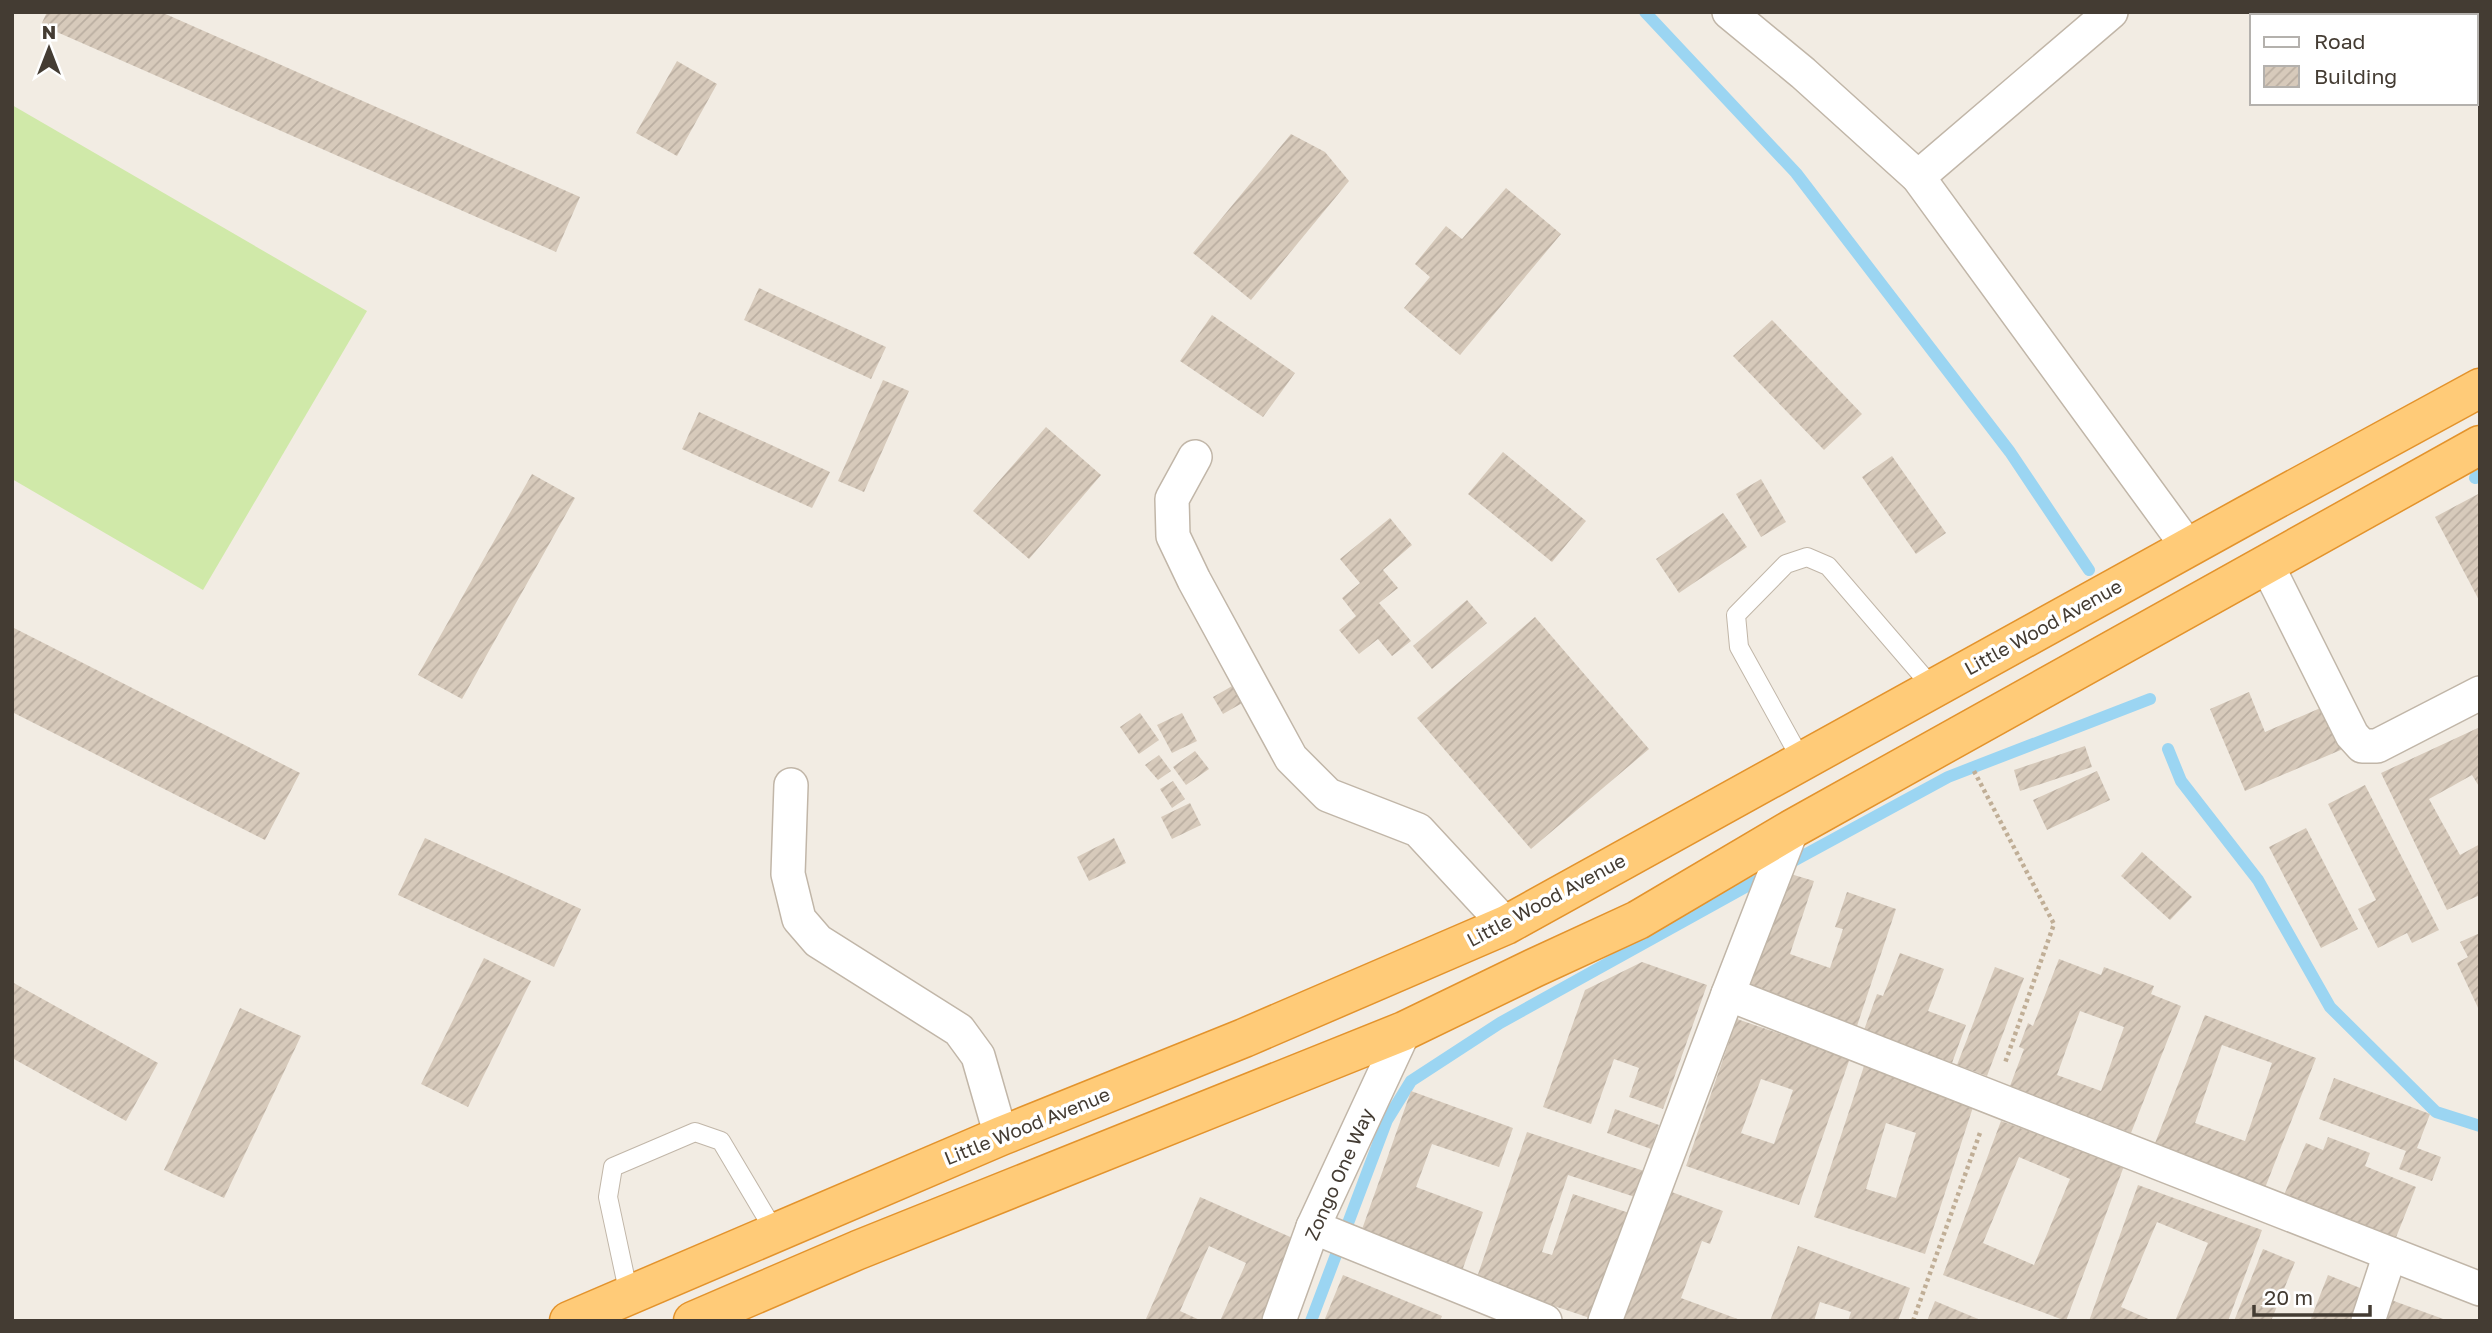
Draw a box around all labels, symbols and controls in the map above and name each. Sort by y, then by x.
north arrow [14,14,84,84]
legend [2250,14,2478,105]
text: N [42,20,56,43]
text: Road [2314,28,2365,54]
text: Building [2314,63,2397,89]
street label: Little Wood Avenue [1960,574,2125,679]
street label: Little Wood Avenue [1462,848,1629,951]
street label: Little Wood Avenue [941,1082,1113,1169]
street label: Zongo One Way [1299,1104,1378,1243]
scale bar [2254,1274,2370,1318]
text: 20 m [2264,1284,2313,1310]

